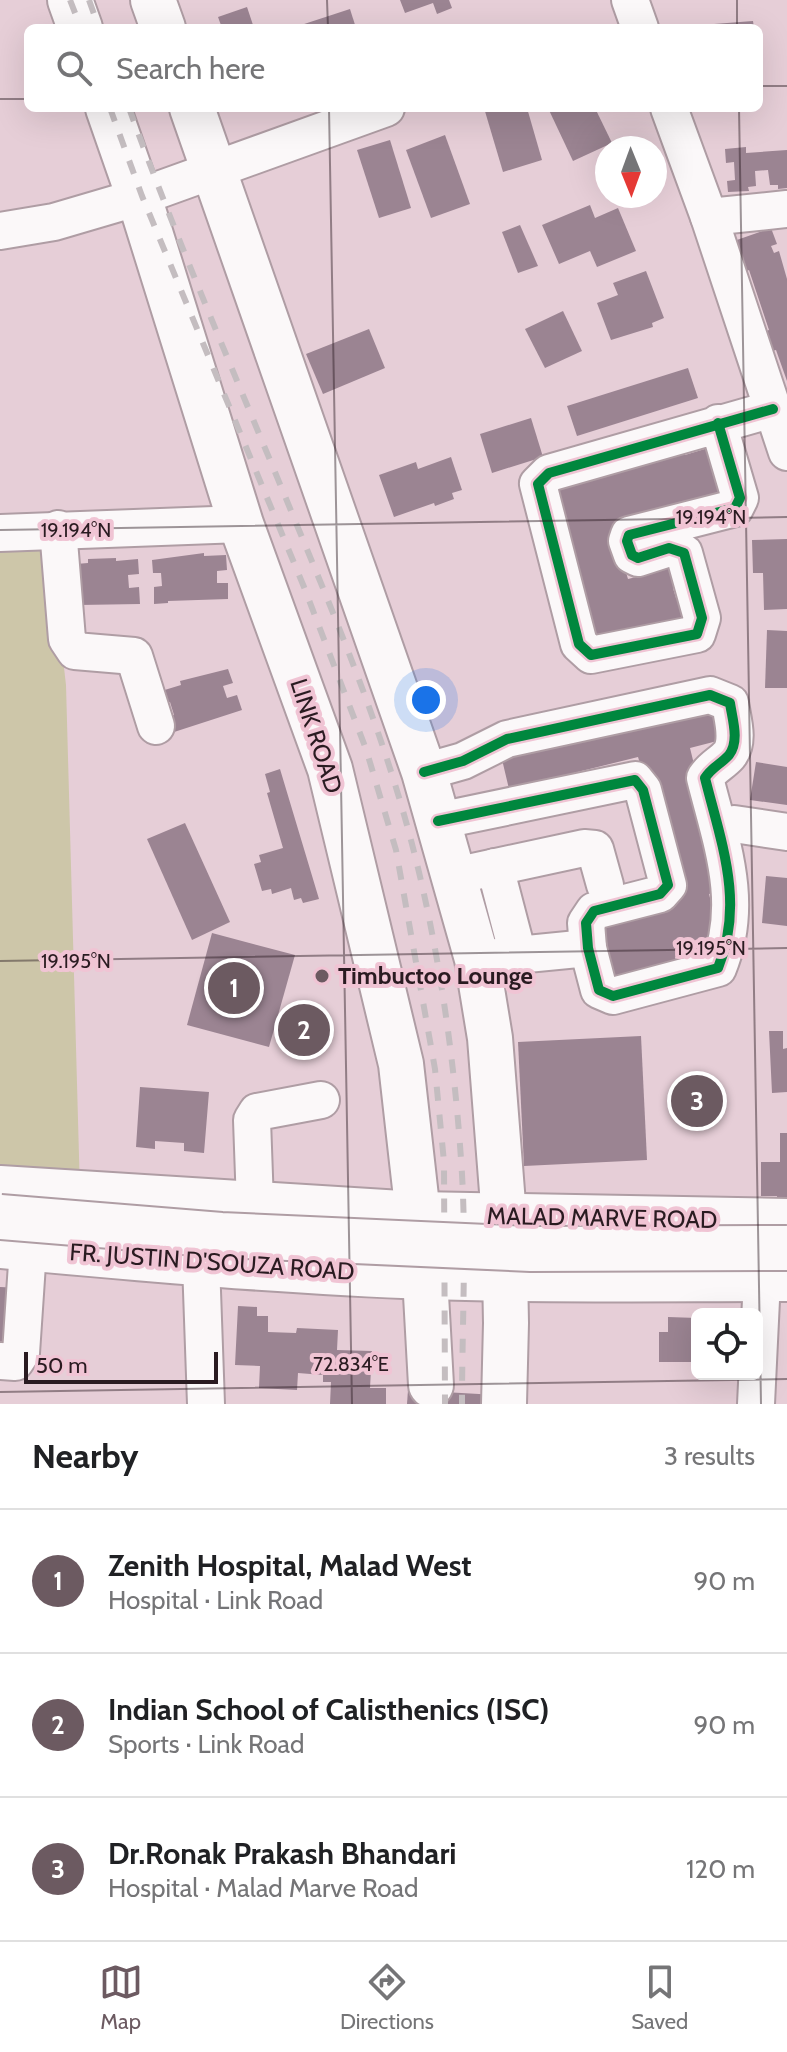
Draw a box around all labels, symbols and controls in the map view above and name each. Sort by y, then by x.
search box [24,24,763,112]
icon: search [52,46,96,90]
text: Search here [116,50,265,87]
north arrow [595,136,667,208]
text: 19.194°N [676,505,746,529]
text: 19.194°N [41,518,111,542]
street label: LINK ROAD [284,675,349,797]
your location [406,680,446,720]
text: 19.195°N [676,936,746,960]
text: 19.195°N [41,949,111,973]
pin: 1 [208,958,260,1018]
place label: Timbuctoo Lounge [338,961,533,990]
marker: Timbuctoo Lounge [313,967,331,985]
pin: 2 [278,1000,330,1060]
pin: 3 [671,1071,723,1131]
street label: MALAD MARVE ROAD [486,1201,718,1234]
street label: FR. JUSTIN D'SOUZA ROAD [68,1237,356,1286]
map controls [691,1308,763,1380]
button: locate [691,1308,763,1380]
scale bar [24,1348,218,1384]
text: 50 m [36,1352,88,1379]
text: 72.834°E [313,1352,389,1376]
text: Nearby [32,1435,139,1477]
text: 3 results [664,1440,755,1472]
text: Zenith Hospital, Malad West [108,1547,472,1584]
text: 1 [53,1565,63,1597]
text: 90 m [693,1565,755,1597]
text: Hospital · Link Road [108,1584,323,1616]
text: Indian School of Calisthenics (ISC) [108,1691,549,1728]
text: 2 [51,1709,65,1741]
text: 90 m [693,1709,755,1741]
text: Sports · Link Road [108,1728,304,1760]
text: Dr.Ronak Prakash Bhandari [108,1835,457,1872]
text: 3 [51,1853,65,1885]
text: 120 m [686,1853,755,1885]
text: Hospital · Malad Marve Road [108,1872,418,1904]
tab: Map [99,1960,143,2035]
tab: Directions [340,1960,434,2035]
tab: Saved [631,1960,688,2035]

